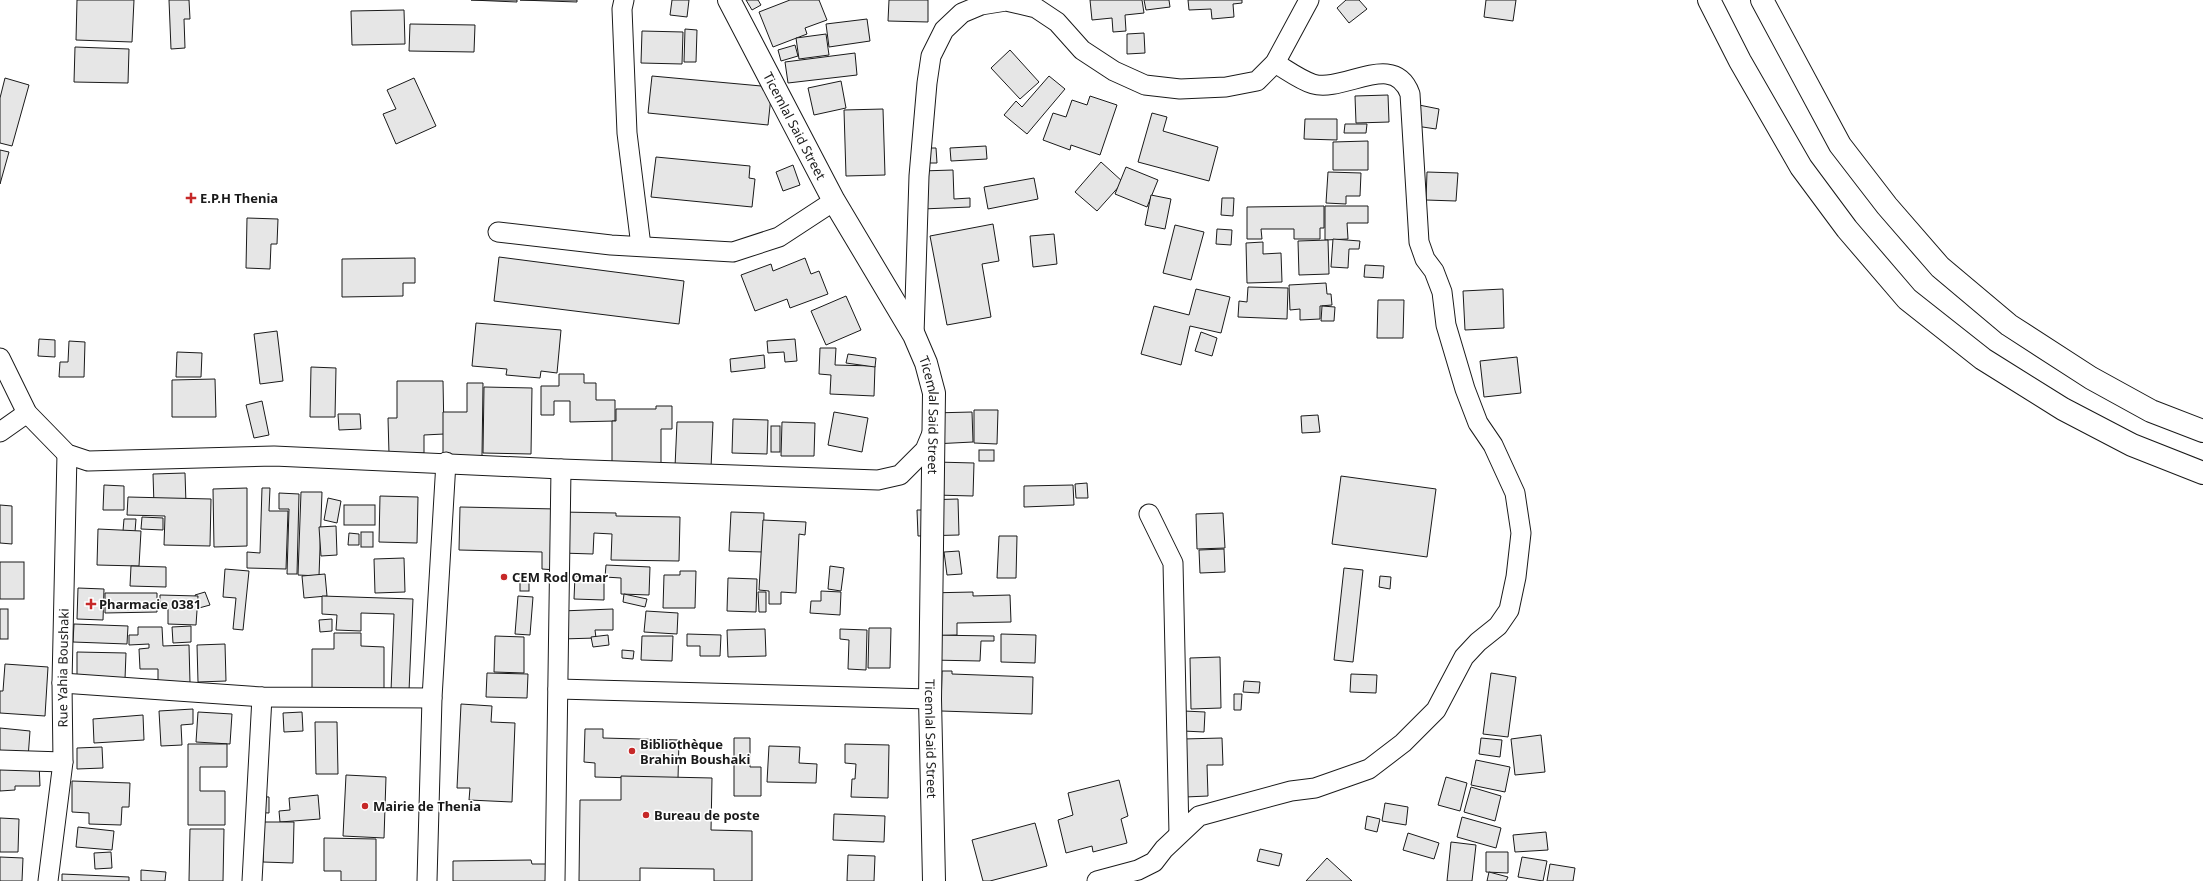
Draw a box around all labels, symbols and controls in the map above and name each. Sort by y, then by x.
street label: Ticemlal Said Street [759,69,830,183]
place label: E.P.H Thenia [200,189,278,207]
marker: E.P.H Thenia [185,192,197,204]
street label: Ticemlal Said Street [915,353,943,475]
place label: CEM Rod Omar [512,568,608,586]
marker: CEM Rod Omar [499,572,509,582]
place label: Pharmacie 0381 [99,595,201,613]
marker: Pharmacie 0381 [86,599,96,609]
street label: Rue Yahia Boushaki [53,608,73,728]
street label: Ticemlal Said Street [921,679,941,799]
place label: Bibliothèque Brahim Boushaki [640,735,750,768]
marker: Bibliothèque Brahim Boushaki [627,746,637,756]
place label: Mairie de Thenia [373,797,481,815]
marker: Mairie de Thenia [360,801,370,811]
place label: Bureau de poste [654,806,760,824]
marker: Bureau de poste [641,810,651,820]

